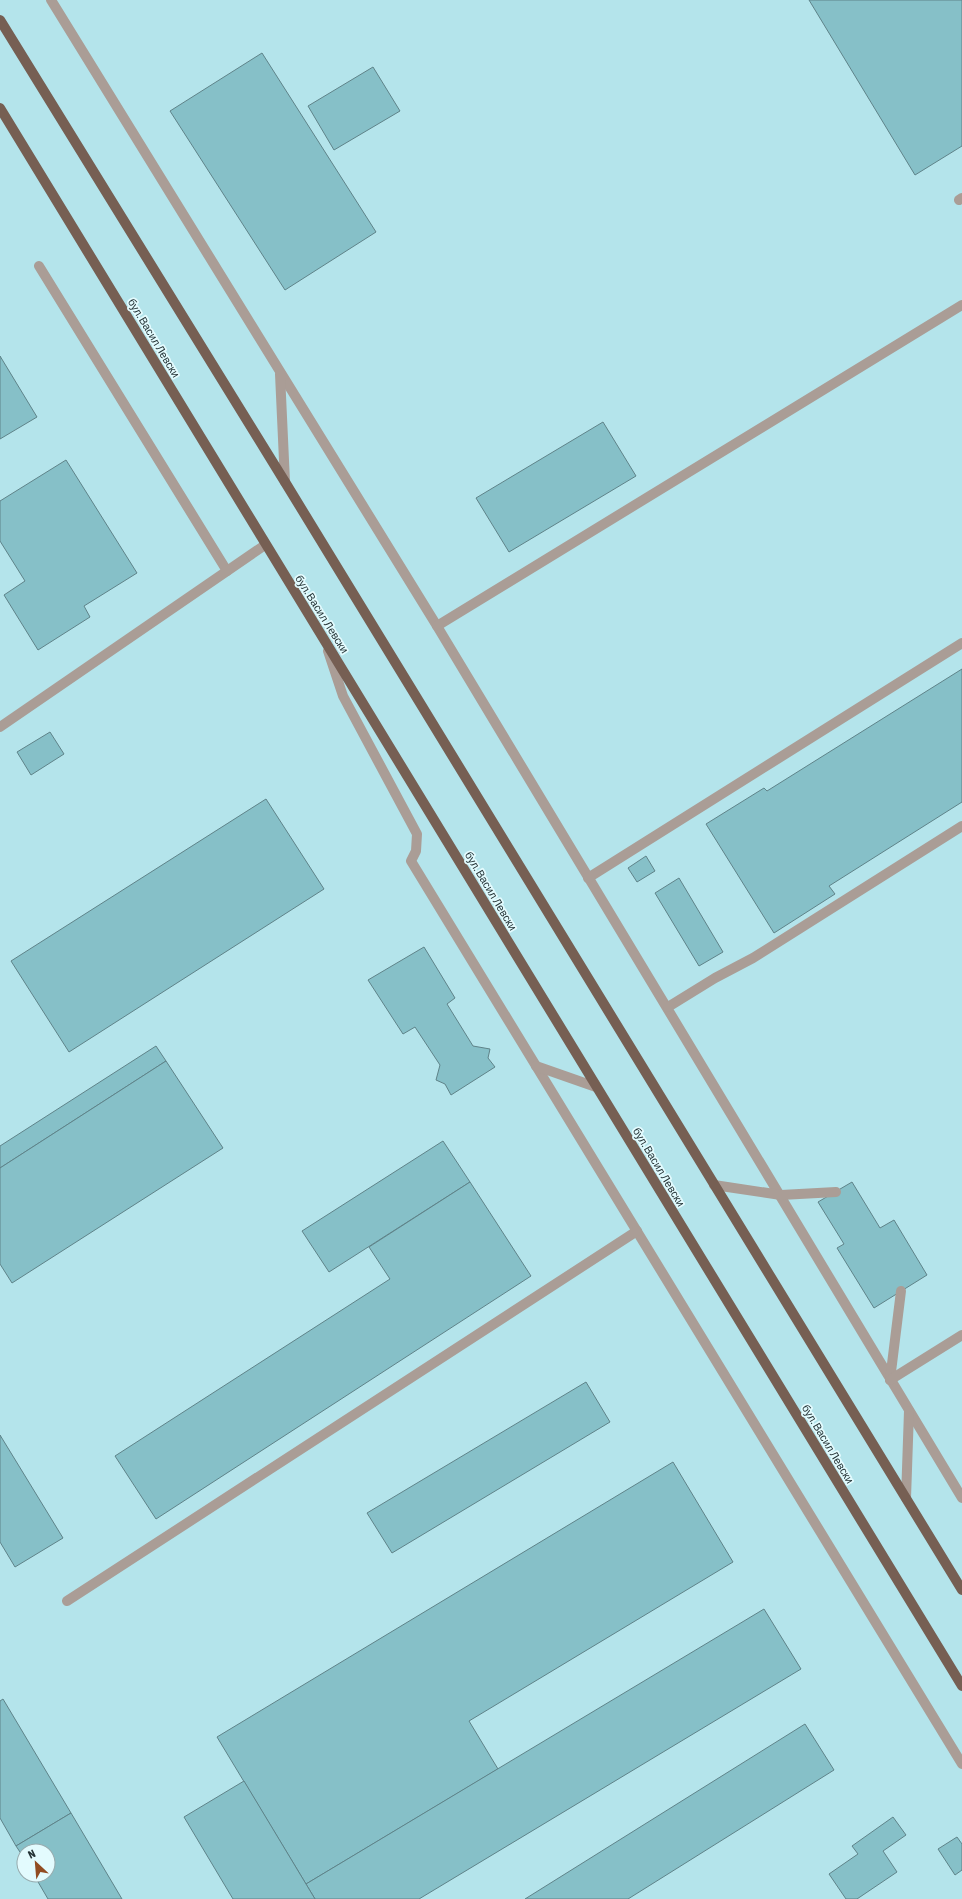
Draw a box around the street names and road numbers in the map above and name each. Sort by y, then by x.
street label: бул. Васил Левски [126,296,182,380]
street label: бул. Васил Левски [293,573,351,655]
street label: бул. Васил Левски [463,849,519,933]
street label: бул. Васил Левски [631,1125,687,1209]
street label: бул. Васил Левски [800,1402,856,1486]

